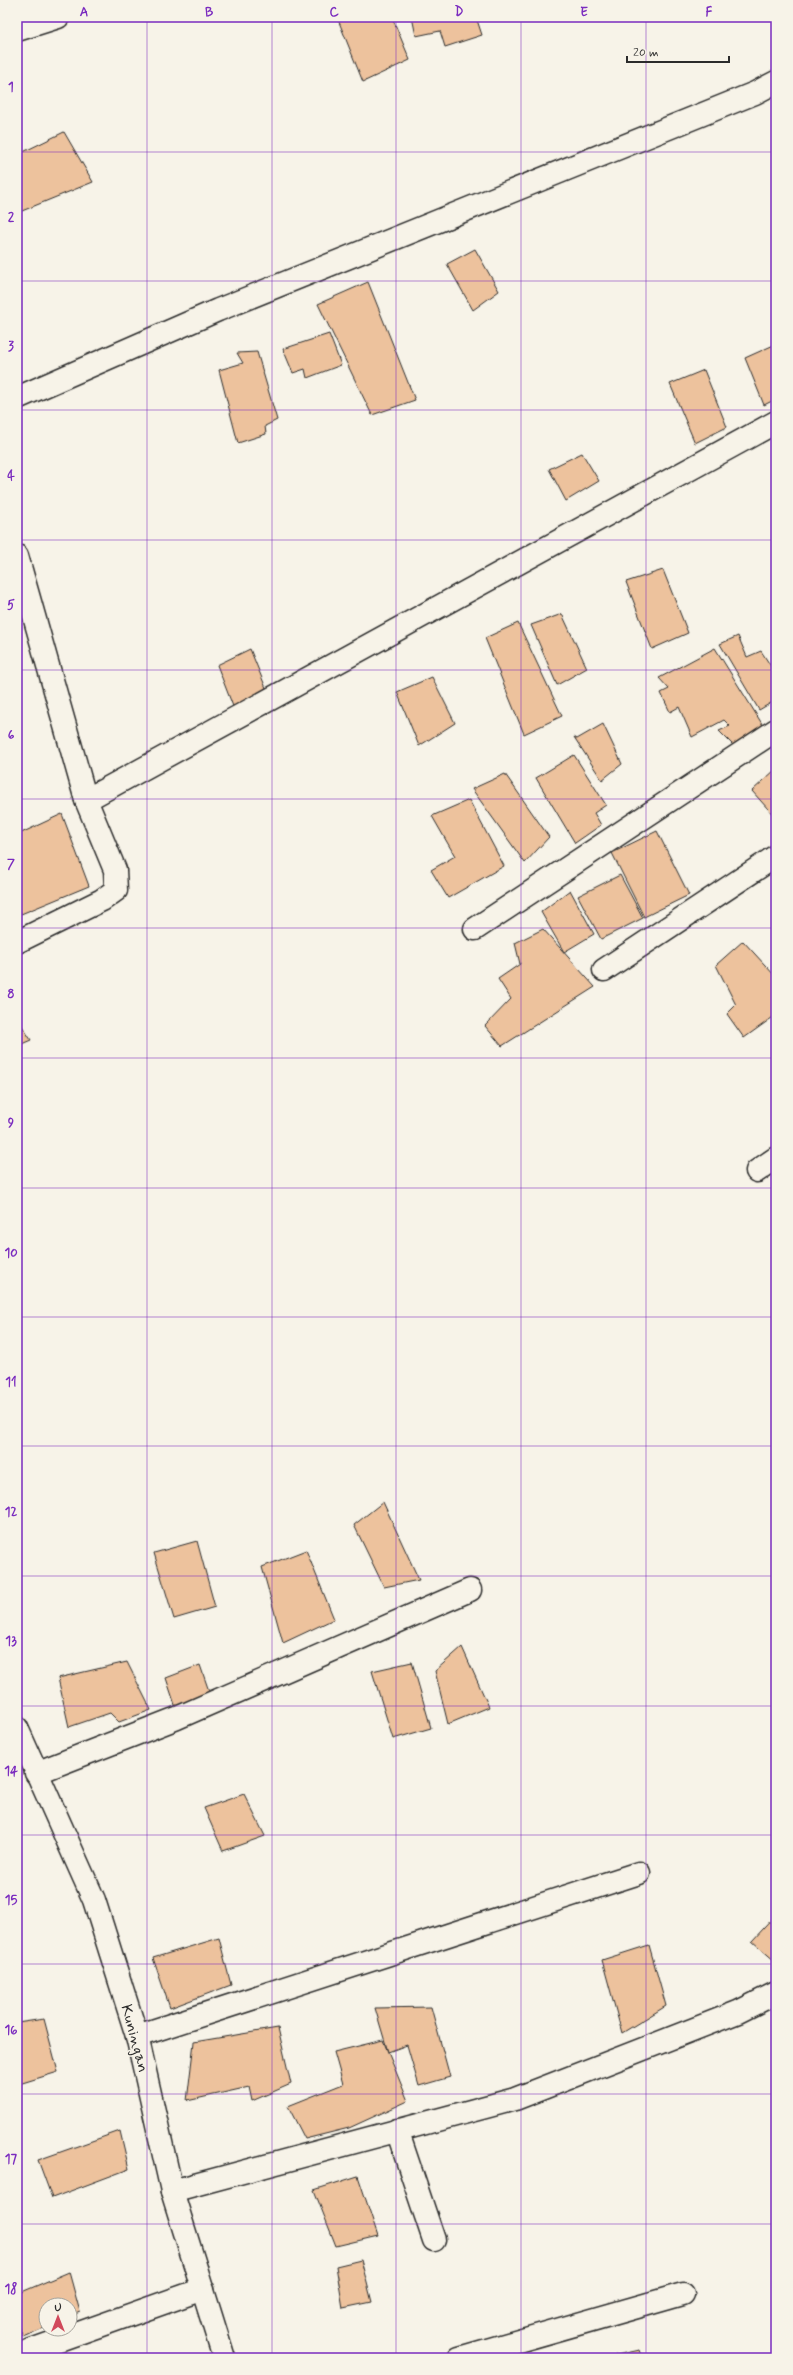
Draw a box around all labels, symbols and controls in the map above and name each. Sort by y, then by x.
text: A [80,4,88,21]
text: B [205,4,214,21]
text: C [329,4,339,21]
text: D [455,4,464,21]
text: E [580,4,588,21]
text: F [706,4,713,21]
scale bar [627,38,729,64]
text: 20 m [633,45,659,61]
text: 1 [8,79,14,96]
text: 2 [8,209,15,226]
text: 3 [8,338,14,355]
text: 4 [7,468,15,485]
text: 5 [7,597,15,614]
text: 6 [8,727,15,744]
text: 7 [7,856,15,873]
text: 8 [7,986,15,1003]
text: 9 [8,1115,15,1132]
text: 10 [4,1245,18,1262]
text: 11 [5,1374,17,1391]
text: 12 [5,1504,17,1521]
text: 13 [5,1633,17,1650]
text: 14 [4,1763,18,1780]
text: 15 [5,1892,17,1909]
street label: Kuningan [115,2002,154,2075]
text: 16 [4,2022,18,2039]
text: 17 [5,2151,18,2168]
text: 18 [5,2281,17,2298]
north arrow [38,2297,78,2337]
text: U [54,2301,62,2315]

